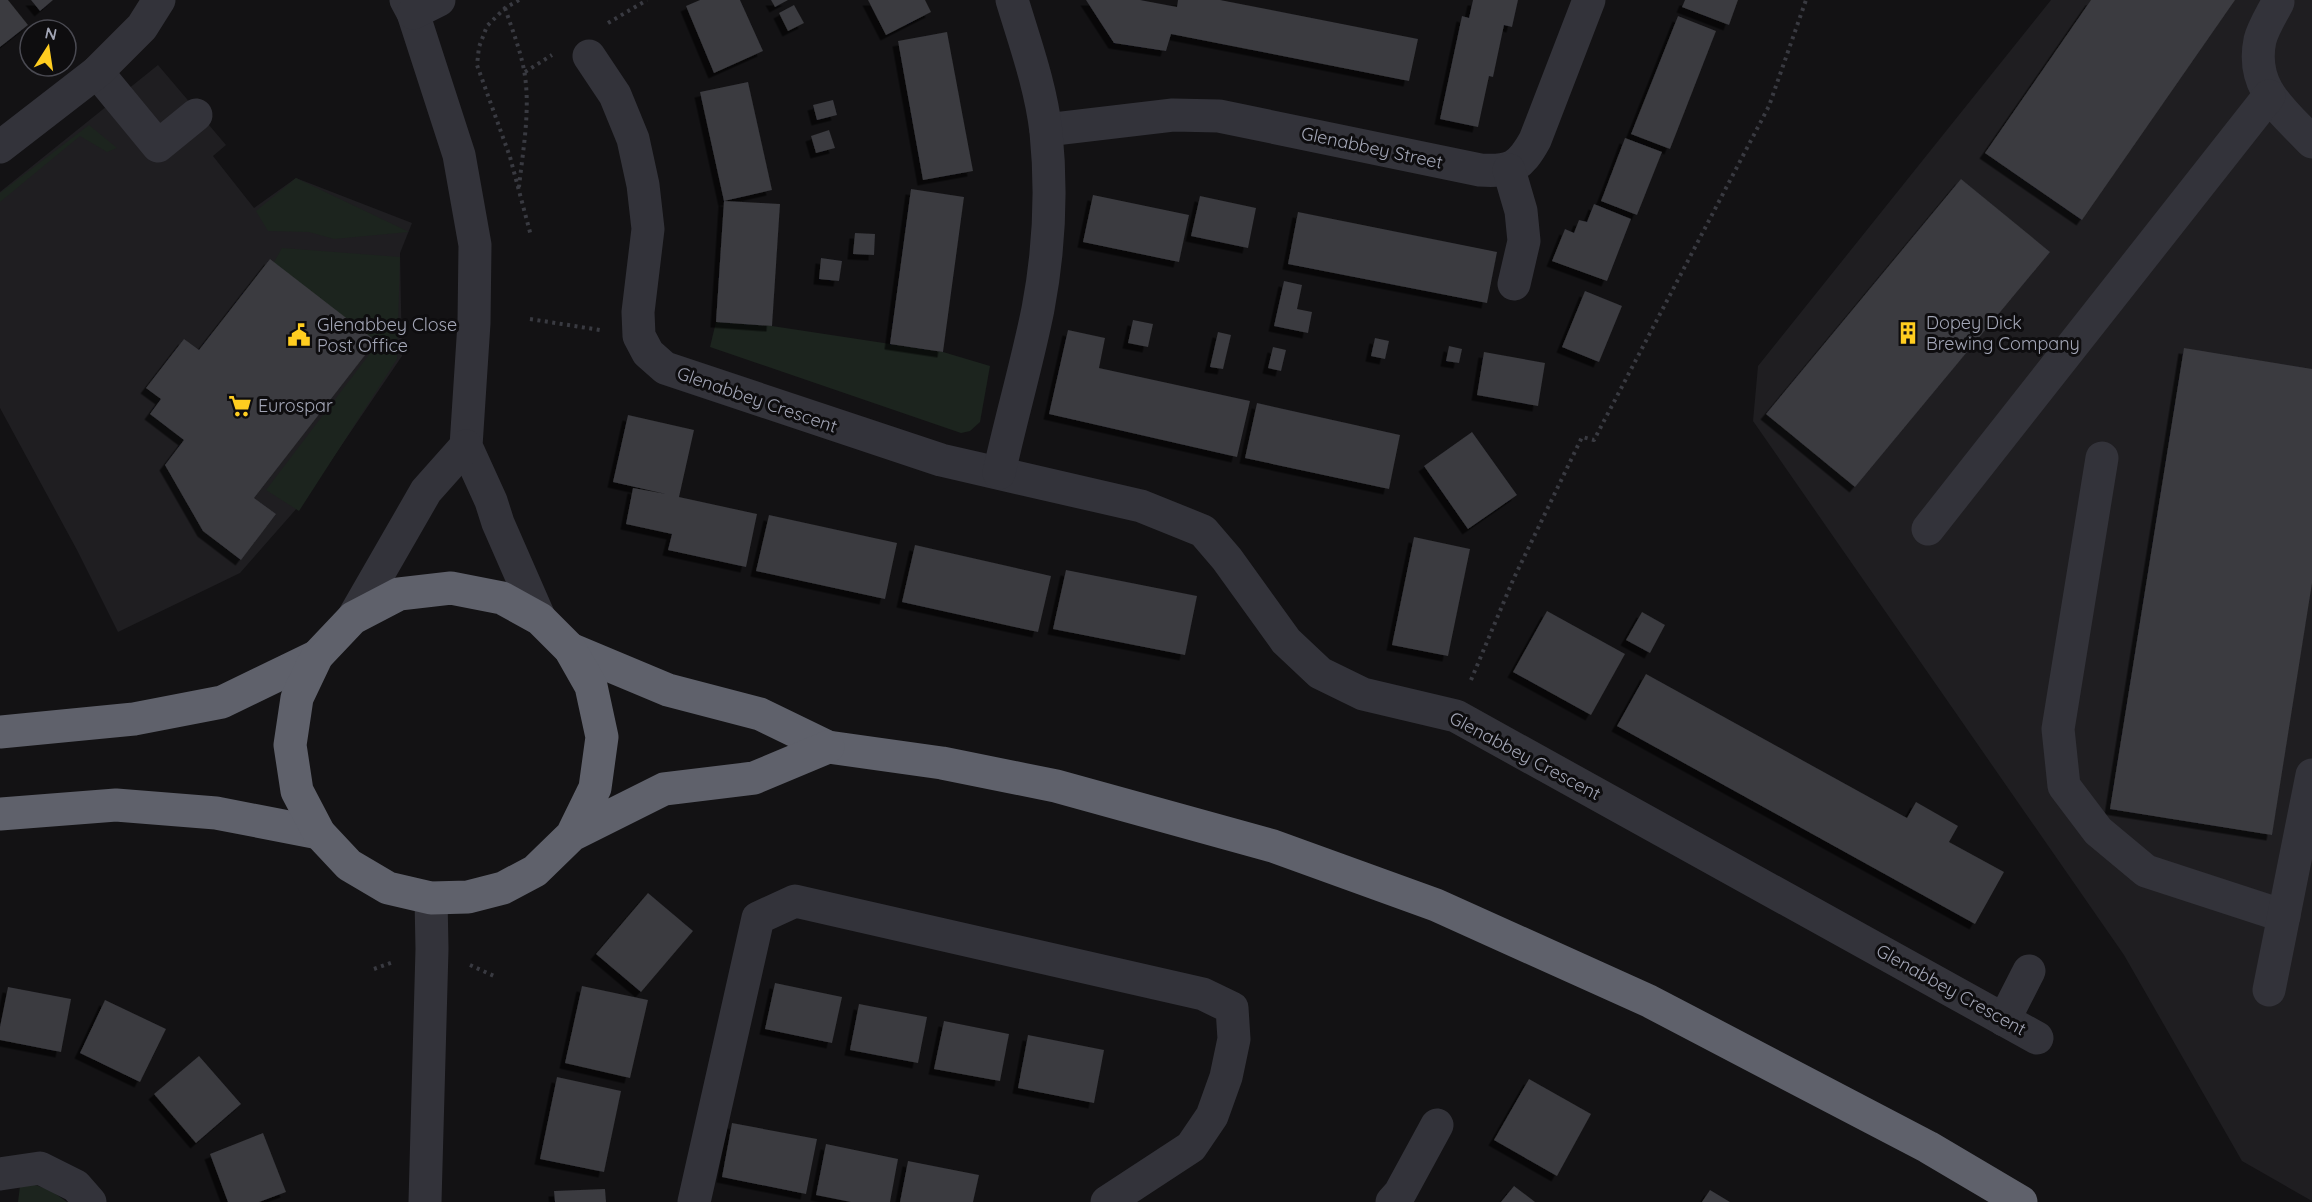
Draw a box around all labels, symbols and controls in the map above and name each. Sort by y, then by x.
north arrow [18,18,78,78]
text: N [43,22,59,44]
street label: Glenabbey Street [1299,121,1445,174]
place label: Dopey Dick Brewing Company [1926,311,2080,355]
place label: Glenabbey Close Post Office [317,313,457,357]
building icon: Dopey Dick Brewing Company [1895,320,1921,346]
public building icon: Glenabbey Close Post Office [286,322,312,348]
street label: Glenabbey Crescent [674,361,840,438]
supermarket icon: Eurospar [227,393,253,419]
place label: Eurospar [258,394,333,417]
street label: Glenabbey Crescent [1446,706,1605,805]
street label: Glenabbey Crescent [1872,939,2030,1040]

